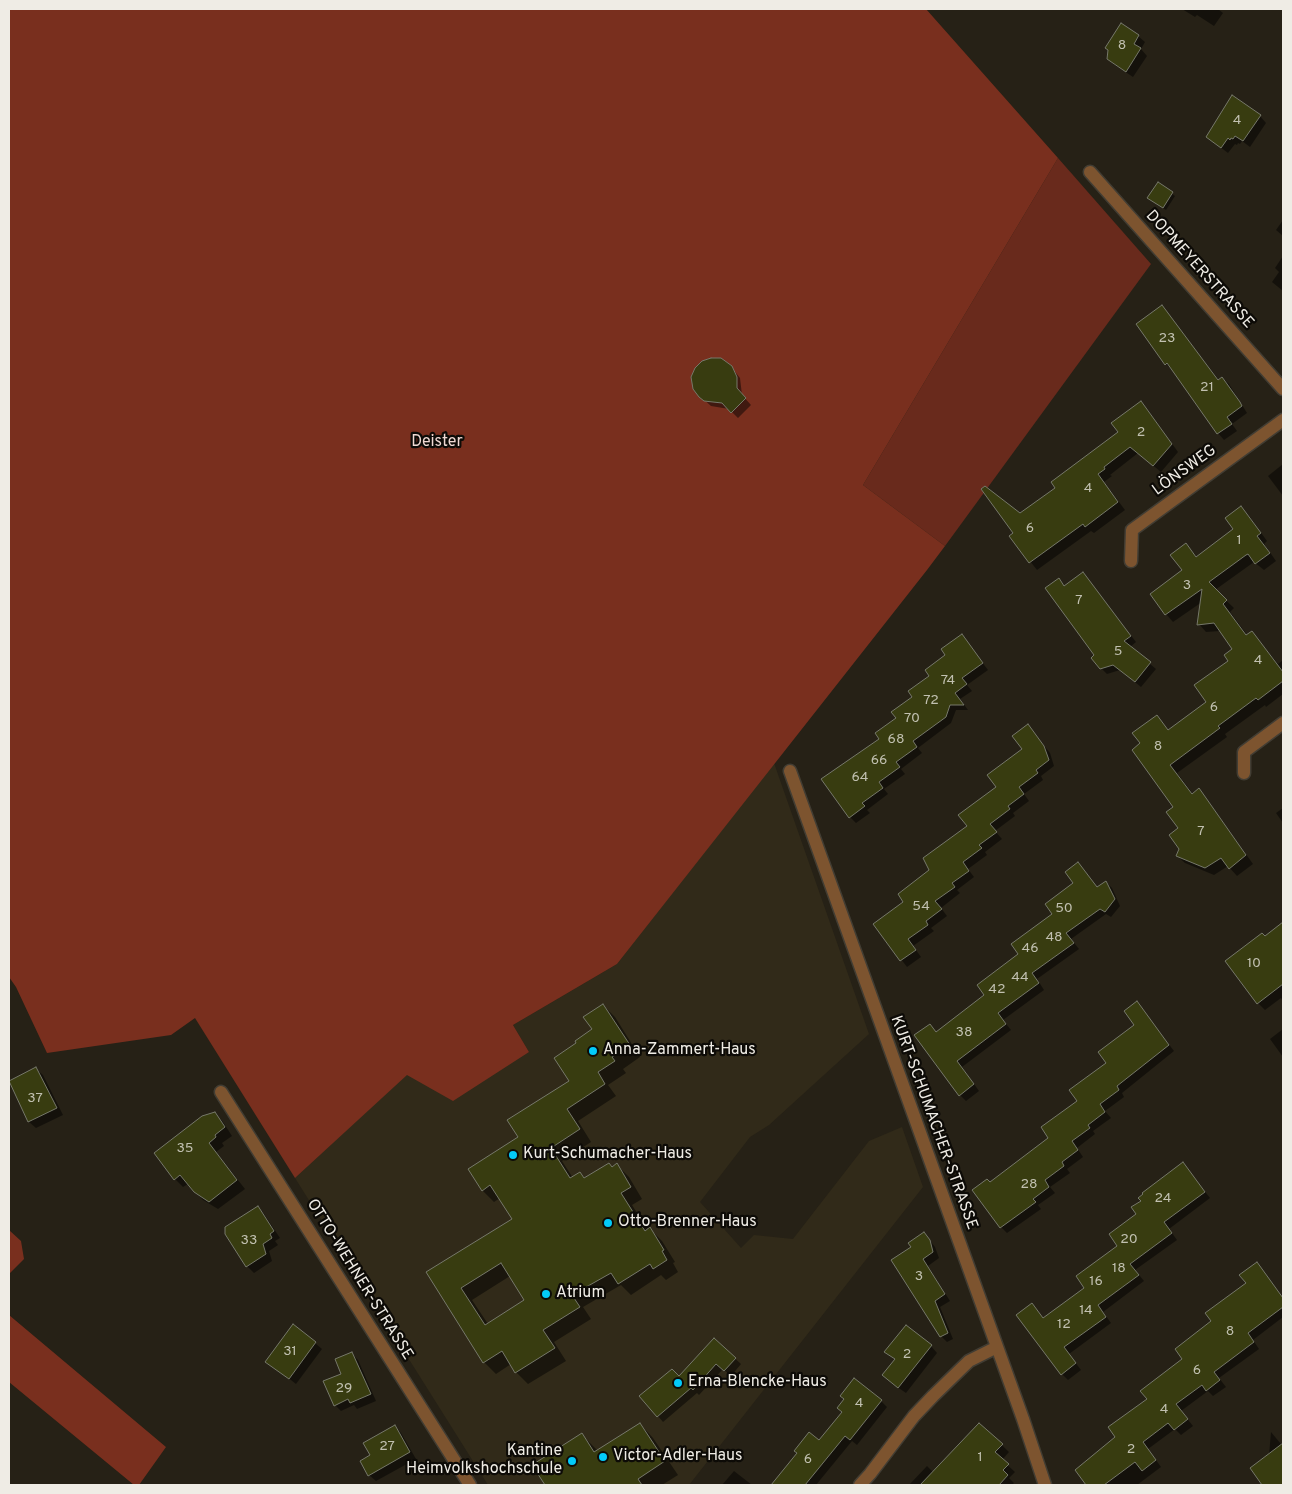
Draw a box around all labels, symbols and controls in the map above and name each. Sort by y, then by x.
house number: 8 [1118,38,1126,54]
house number: 4 [1233,113,1241,129]
street label: DOPMEYERSTRASSE [1141,207,1257,333]
house number: 23 [1159,331,1175,347]
house number: 21 [1200,380,1214,396]
house number: 2 [1137,425,1145,441]
park label: Deister [411,433,463,453]
street label: LÖNSWEG [1149,441,1221,501]
house number: 4 [1084,481,1092,497]
house number: 6 [1026,521,1034,537]
house number: 1 [1236,533,1242,549]
house number: 3 [1183,578,1191,594]
house number: 7 [1075,593,1083,609]
house number: 5 [1114,644,1122,660]
house number: 4 [1254,653,1262,669]
house number: 74 [941,673,955,689]
house number: 72 [923,693,939,709]
house number: 6 [1210,700,1218,716]
house number: 70 [904,711,920,727]
house number: 68 [888,732,904,748]
house number: 8 [1154,739,1162,755]
house number: 66 [871,753,887,769]
house number: 64 [851,770,869,786]
house number: 7 [1197,824,1205,840]
house number: 54 [912,899,930,915]
house number: 50 [1055,901,1073,917]
house number: 48 [1045,930,1063,946]
house number: 46 [1021,941,1039,957]
house number: 10 [1247,956,1261,972]
house number: 44 [1011,970,1029,986]
house number: 42 [988,982,1006,998]
street label: KURT-SCHUMACHER-STRASSE [885,1013,981,1233]
house number: 38 [956,1025,972,1041]
place label: Anna-Zammert-Haus [603,1041,756,1061]
marker: Anna-Zammert-Haus [587,1045,599,1057]
house number: 37 [27,1091,43,1107]
house number: 35 [176,1141,194,1157]
place label: Kurt-Schumacher-Haus [523,1145,692,1165]
marker: Kurt-Schumacher-Haus [507,1149,519,1161]
house number: 28 [1020,1177,1038,1193]
house number: 24 [1154,1191,1172,1207]
street label: OTTO-WEHNER-STRASSE [302,1196,416,1364]
place label: Otto-Brenner-Haus [618,1213,757,1233]
marker: Otto-Brenner-Haus [602,1217,614,1229]
house number: 20 [1120,1232,1138,1248]
house number: 33 [241,1233,257,1249]
house number: 18 [1112,1261,1126,1277]
house number: 3 [915,1269,923,1285]
house number: 16 [1089,1274,1103,1290]
place label: Atrium [556,1284,605,1304]
marker: Atrium [540,1288,552,1300]
house number: 14 [1079,1303,1093,1319]
house number: 12 [1057,1317,1071,1333]
house number: 8 [1226,1324,1234,1340]
house number: 31 [283,1344,297,1360]
house number: 2 [903,1347,911,1363]
house number: 6 [1193,1363,1201,1379]
place label: Erna-Blencke-Haus [688,1373,827,1393]
marker: Erna-Blencke-Haus [672,1377,684,1389]
house number: 29 [336,1381,352,1397]
house number: 4 [855,1396,863,1412]
house number: 4 [1160,1402,1168,1418]
house number: 27 [379,1439,395,1455]
place label: Kantine Heimvolkshochschule [406,1442,562,1480]
house number: 2 [1127,1442,1135,1458]
place label: Victor-Adler-Haus [613,1447,743,1467]
house number: 1 [977,1450,983,1466]
marker: Victor-Adler-Haus [597,1451,609,1463]
house number: 6 [804,1452,812,1468]
marker: Kantine Heimvolkshochschule [566,1455,578,1467]

